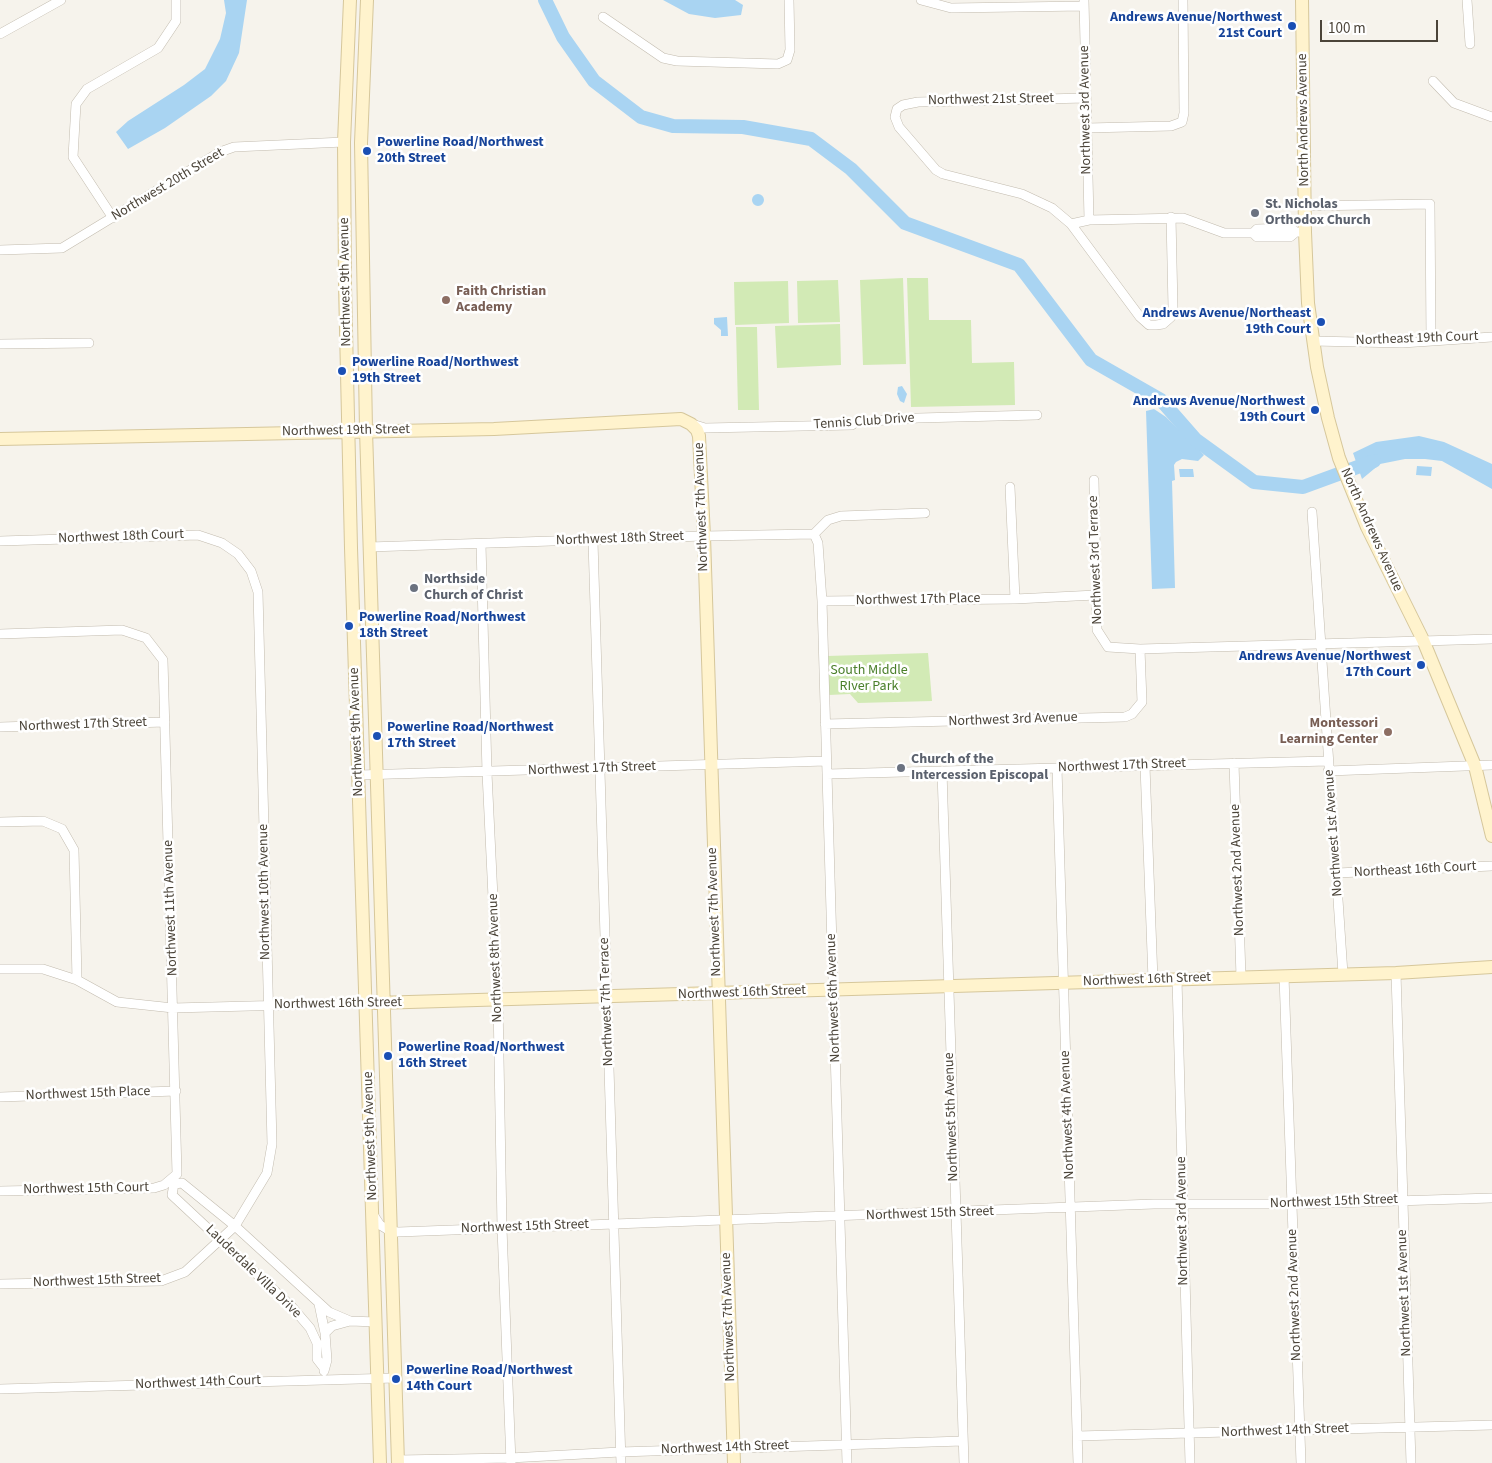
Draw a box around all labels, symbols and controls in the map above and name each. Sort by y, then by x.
place label: Andrews Avenue/Northwest 21st Court [1110,10,1282,42]
scale bar [1322,10,1440,42]
text: 100 m [1328,18,1366,39]
marker: Andrews Avenue/Northwest 21st Court [1286,20,1298,32]
street label: Northwest 3rd Avenue [1076,45,1096,175]
street label: North Andrews Avenue [1294,53,1314,187]
street label: Northwest 21st Street [928,91,1054,109]
place label: Powerline Road/Northwest 20th Street [377,135,544,168]
street label: Northwest 20th Street [109,145,227,225]
marker: Powerline Road/Northwest 20th Street [361,145,373,157]
place label: St. Nicholas Orthodox Church [1265,197,1371,230]
marker: St. Nicholas Orthodox Church [1249,207,1261,219]
street label: Northwest 9th Avenue [336,217,356,347]
place label: Faith Christian Academy [456,284,546,316]
marker: Faith Christian Academy [440,294,452,306]
place label: Andrews Avenue/Northeast 19th Court [1143,306,1311,338]
marker: Andrews Avenue/Northeast 19th Court [1315,316,1327,328]
street label: Northeast 19th Court [1355,328,1479,350]
place label: Powerline Road/Northwest 19th Street [352,355,519,388]
marker: Powerline Road/Northwest 19th Street [336,365,348,377]
place label: Andrews Avenue/Northwest 19th Court [1133,394,1305,427]
marker: Andrews Avenue/Northwest 19th Court [1309,404,1321,416]
street label: Tennis Club Drive [813,410,915,434]
street label: Northwest 19th Street [282,421,410,441]
street label: Northwest 7th Avenue [691,442,713,572]
street label: North Andrews Avenue [1336,466,1406,594]
street label: Northwest 3rd Terrace [1085,495,1107,625]
street label: Northwest 18th Court [58,526,184,548]
street label: Northwest 18th Street [556,528,684,550]
place label: Northside Church of Christ [424,572,523,604]
marker: Northside Church of Christ [408,582,420,594]
street label: Northwest 17th Place [856,591,980,609]
place label: Powerline Road/Northwest 18th Street [359,610,526,642]
marker: Powerline Road/Northwest 18th Street [343,620,355,632]
place label: Andrews Avenue/Northwest 17th Court [1239,649,1411,682]
marker: Andrews Avenue/Northwest 17th Court [1415,659,1427,671]
park label: South Middle RIver Park [830,663,908,696]
street label: Northwest 9th Avenue [346,667,368,797]
street label: Northwest 3rd Avenue [948,709,1078,731]
street label: Northwest 17th Street [19,714,147,736]
place label: Montessori Learning Center [1279,716,1378,749]
place label: Powerline Road/Northwest 17th Street [387,720,554,752]
marker: Montessori Learning Center [1382,726,1394,738]
marker: Powerline Road/Northwest 17th Street [371,730,383,742]
place label: Church of the Intercession Episcopal [911,752,1048,784]
street label: Northwest 17th Street [1058,755,1186,777]
street label: Northwest 17th Street [528,758,656,780]
marker: Church of the Intercession Episcopal [895,762,907,774]
street label: Northwest 1st Avenue [1321,769,1347,897]
street label: Northwest 2nd Avenue [1227,804,1249,936]
street label: Northwest 10th Avenue [255,824,275,960]
street label: Northwest 11th Avenue [160,840,182,976]
street label: Northwest 7th Avenue [704,847,726,977]
street label: Northeast 16th Court [1353,858,1477,882]
street label: Northwest 8th Avenue [485,893,507,1023]
street label: Northwest 6th Avenue [823,933,845,1063]
street label: Northwest 7th Terrace [596,937,618,1067]
street label: Northwest 16th Street [1083,969,1211,991]
street label: Northwest 16th Street [678,982,806,1004]
street label: Northwest 16th Street [274,994,402,1014]
place label: Powerline Road/Northwest 16th Street [398,1040,565,1072]
marker: Powerline Road/Northwest 16th Street [382,1050,394,1062]
street label: Northwest 4th Avenue [1057,1050,1079,1180]
street label: Northwest 5th Avenue [941,1052,963,1182]
street label: Northwest 9th Avenue [360,1071,382,1201]
street label: Northwest 15th Place [25,1083,151,1105]
street label: Northwest 3rd Avenue [1173,1156,1193,1286]
street label: Northwest 15th Court [23,1180,149,1198]
street label: Northwest 15th Street [1270,1191,1398,1213]
street label: Northwest 15th Street [866,1203,994,1225]
street label: Northwest 15th Street [461,1216,589,1238]
street label: Lauderdale Villa Drive [201,1222,305,1322]
street label: Northwest 2nd Avenue [1284,1229,1306,1361]
street label: Northwest 1st Avenue [1394,1229,1416,1357]
street label: Northwest 7th Avenue [718,1252,740,1382]
street label: Northwest 15th Street [33,1270,161,1292]
place label: Powerline Road/Northwest 14th Court [406,1363,573,1395]
street label: Northwest 14th Court [135,1372,261,1394]
marker: Powerline Road/Northwest 14th Court [390,1373,402,1385]
street label: Northwest 14th Street [1221,1420,1349,1442]
street label: Northwest 14th Street [661,1437,789,1459]

